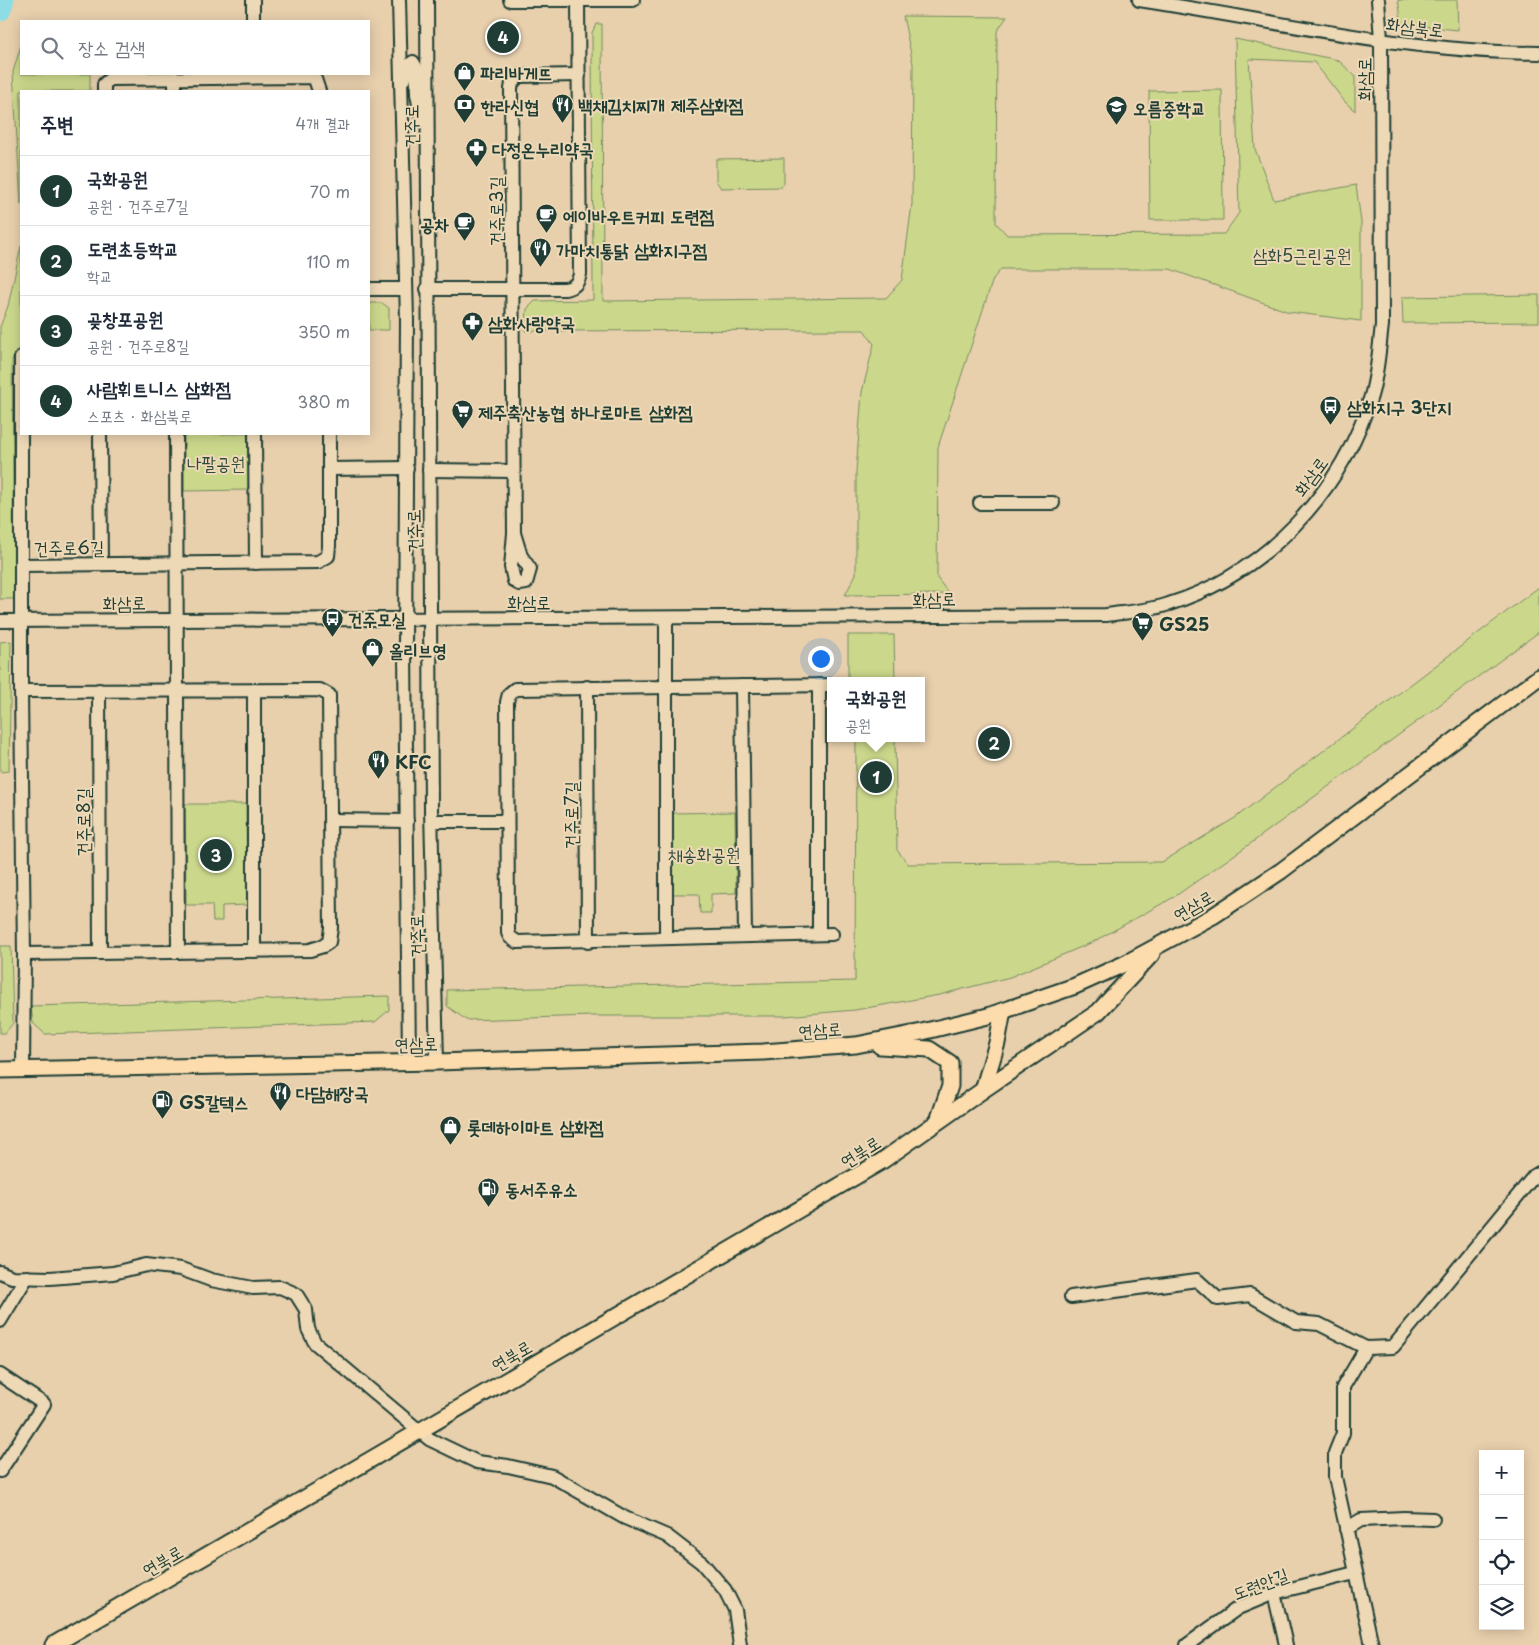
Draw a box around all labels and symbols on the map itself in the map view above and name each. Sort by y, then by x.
street label: 화삼북로 [1385,9,1445,43]
pin: 4 [487,18,519,56]
street label: 화삼로 [1350,57,1377,101]
place label: 파리바게뜨 [480,59,552,86]
shop icon: 파리바게뜨 [452,60,476,91]
place label: 백채김치찌개 제주삼화점 [578,91,744,118]
place label: 한라신협 [480,92,539,119]
restaurant icon: 백채김치찌개 제주삼화점 [550,92,574,123]
bank icon: 한라신협 [453,93,477,124]
place label: 오름중학교 [1133,94,1205,121]
school or university icon: 오름중학교 [1105,95,1129,126]
street label: 건주로 [397,104,424,148]
place label: 다정온누리약국 [492,135,593,162]
pharmacy icon: 다정온누리약국 [464,136,488,167]
street label: 건주로3길 [482,176,509,246]
place label: 에이바우트커피 도련점 [563,202,714,229]
cafe icon: 에이바우트커피 도련점 [535,203,559,234]
place label: 공차 [420,210,450,237]
cafe icon: 공차 [453,211,477,242]
place label: 가마치통닭 삼화지구점 [556,236,707,263]
restaurant icon: 가마치통닭 삼화지구점 [528,237,552,268]
park label: 삼화5근린공원 [1253,241,1351,268]
place label: 삼화사랑약국 [488,309,575,336]
pharmacy icon: 삼화사랑약국 [460,310,484,341]
place label: 삼화지구 3단지 [1347,393,1451,420]
bus stop icon: 삼화지구 3단지 [1319,394,1343,425]
place label: 제주축산농협 하나로마트 삼화점 [478,398,693,425]
supermarket icon: 제주축산농협 하나로마트 삼화점 [450,399,474,430]
park label: 나팔공원 [187,449,245,476]
street label: 화삼로 [1286,450,1334,502]
street label: 건주로 [399,509,427,553]
street label: 건주로6길 [33,533,105,561]
street label: 화삼로 [912,584,956,612]
street label: 화삼로 [102,588,146,616]
street label: 화삼로 [507,588,551,615]
place label: 건주모실 [348,605,406,632]
bus stop icon: 건주모실 [320,606,344,637]
place label: GS25 [1159,610,1210,637]
supermarket icon: GS25 [1131,611,1155,642]
place label: 올리브영 [389,636,447,663]
shop icon: 올리브영 [361,637,385,668]
your location [808,646,834,672]
pin: 2 [978,724,1010,762]
place label: KFC [395,748,432,775]
restaurant icon: KFC [367,749,391,780]
pin: 1 [860,758,892,796]
street label: 건주로7길 [557,780,584,849]
street label: 건주로8길 [69,787,96,857]
pin: 3 [200,836,232,874]
park label: 채송화공원 [668,840,740,867]
street label: 연삼로 [1167,882,1219,928]
street label: 건주로 [402,914,430,958]
street label: 연삼로 [797,1014,843,1044]
street label: 연삼로 [394,1029,438,1057]
place label: 다담해장국 [296,1079,368,1106]
restaurant icon: 다담해장국 [268,1080,292,1111]
place label: GS칼텍스 [179,1088,248,1115]
fuel station icon: GS칼텍스 [151,1089,175,1120]
place label: 롯데하이마트 삼화점 [467,1113,604,1140]
shop icon: 롯데하이마트 삼화점 [439,1114,463,1145]
street label: 연북로 [834,1128,886,1174]
place label: 동서주유소 [505,1175,577,1202]
fuel station icon: 동서주유소 [477,1176,501,1207]
street label: 연북로 [485,1332,537,1378]
street label: 연북로 [136,1537,188,1583]
street label: 도련안길 [1228,1560,1292,1606]

